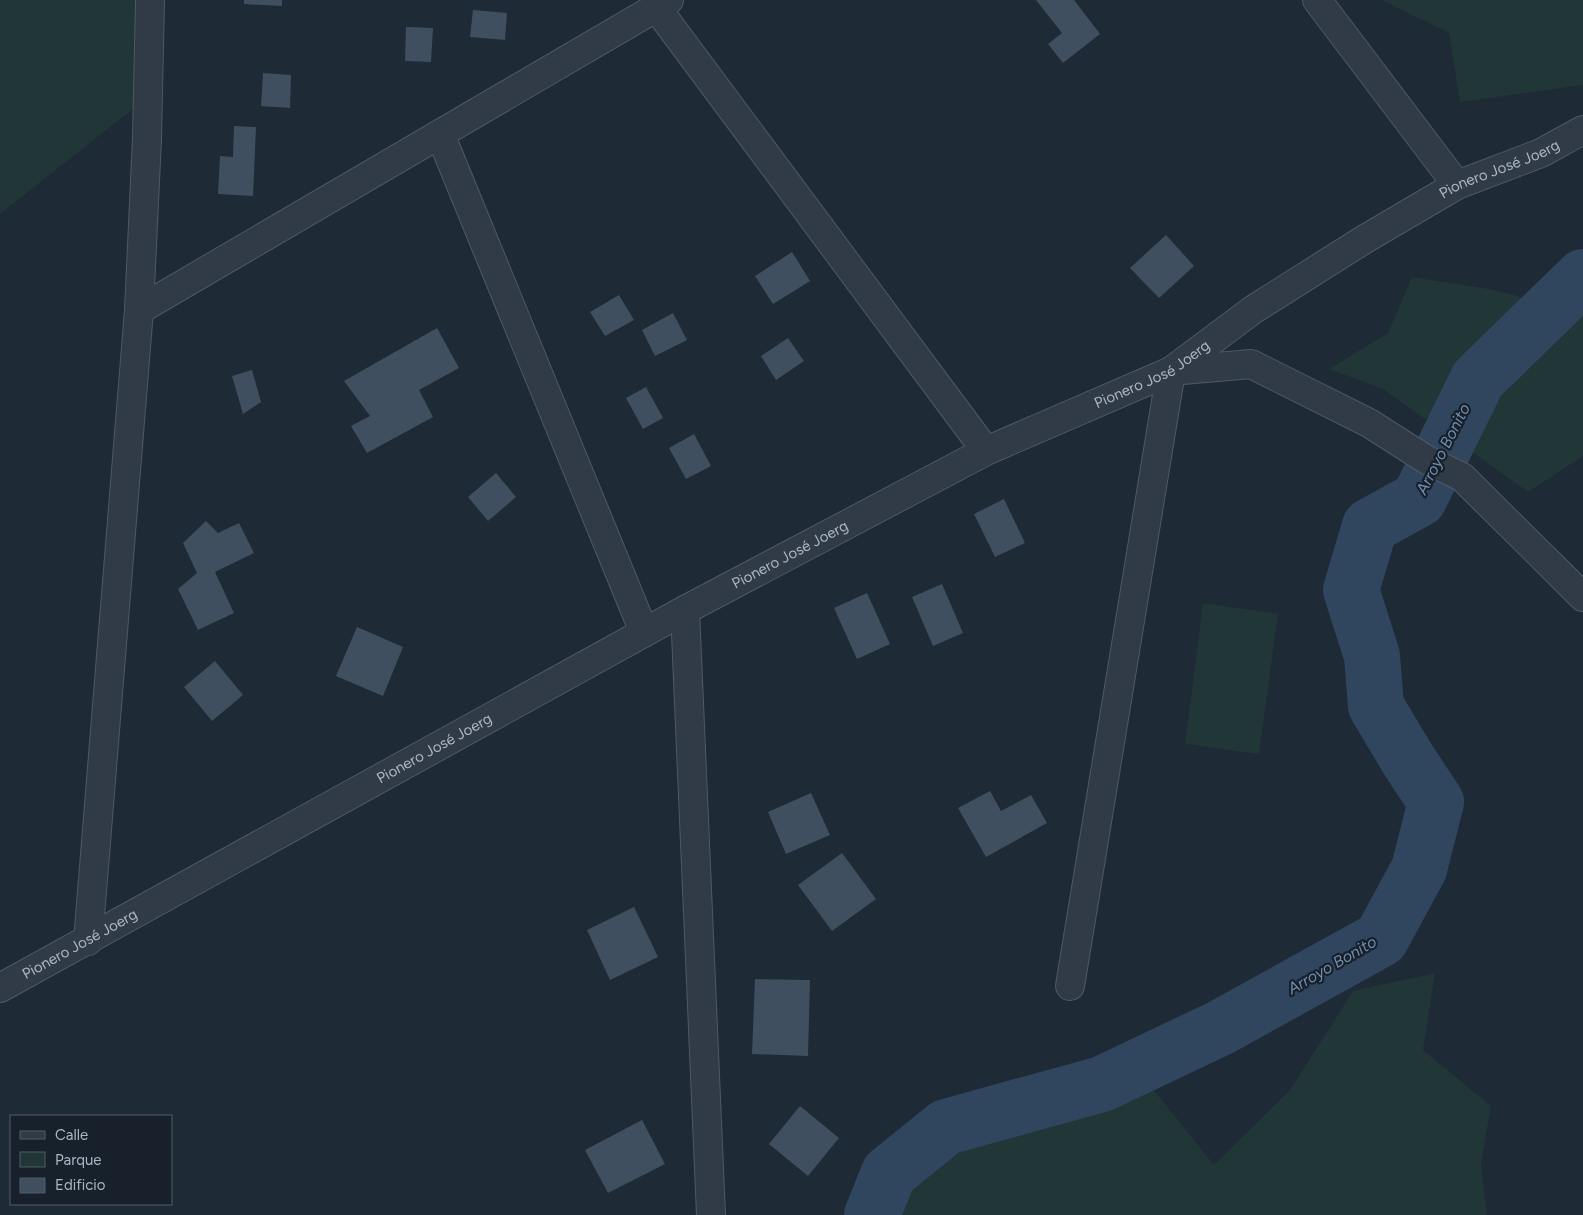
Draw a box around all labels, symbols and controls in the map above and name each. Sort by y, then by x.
street label: Pionero José Joerg [1436,136,1563,203]
street label: Pionero José Joerg [1091,336,1213,412]
water label: Arroyo Bonito [1411,400,1474,499]
street label: Pionero José Joerg [729,517,851,593]
street label: Pionero José Joerg [374,709,495,787]
street label: Pionero José Joerg [19,905,140,983]
water label: Arroyo Bonito [1283,932,1380,999]
legend [10,1115,172,1205]
text: Calle [55,1126,88,1144]
text: Parque [55,1151,102,1169]
text: Edificio [55,1176,106,1194]

